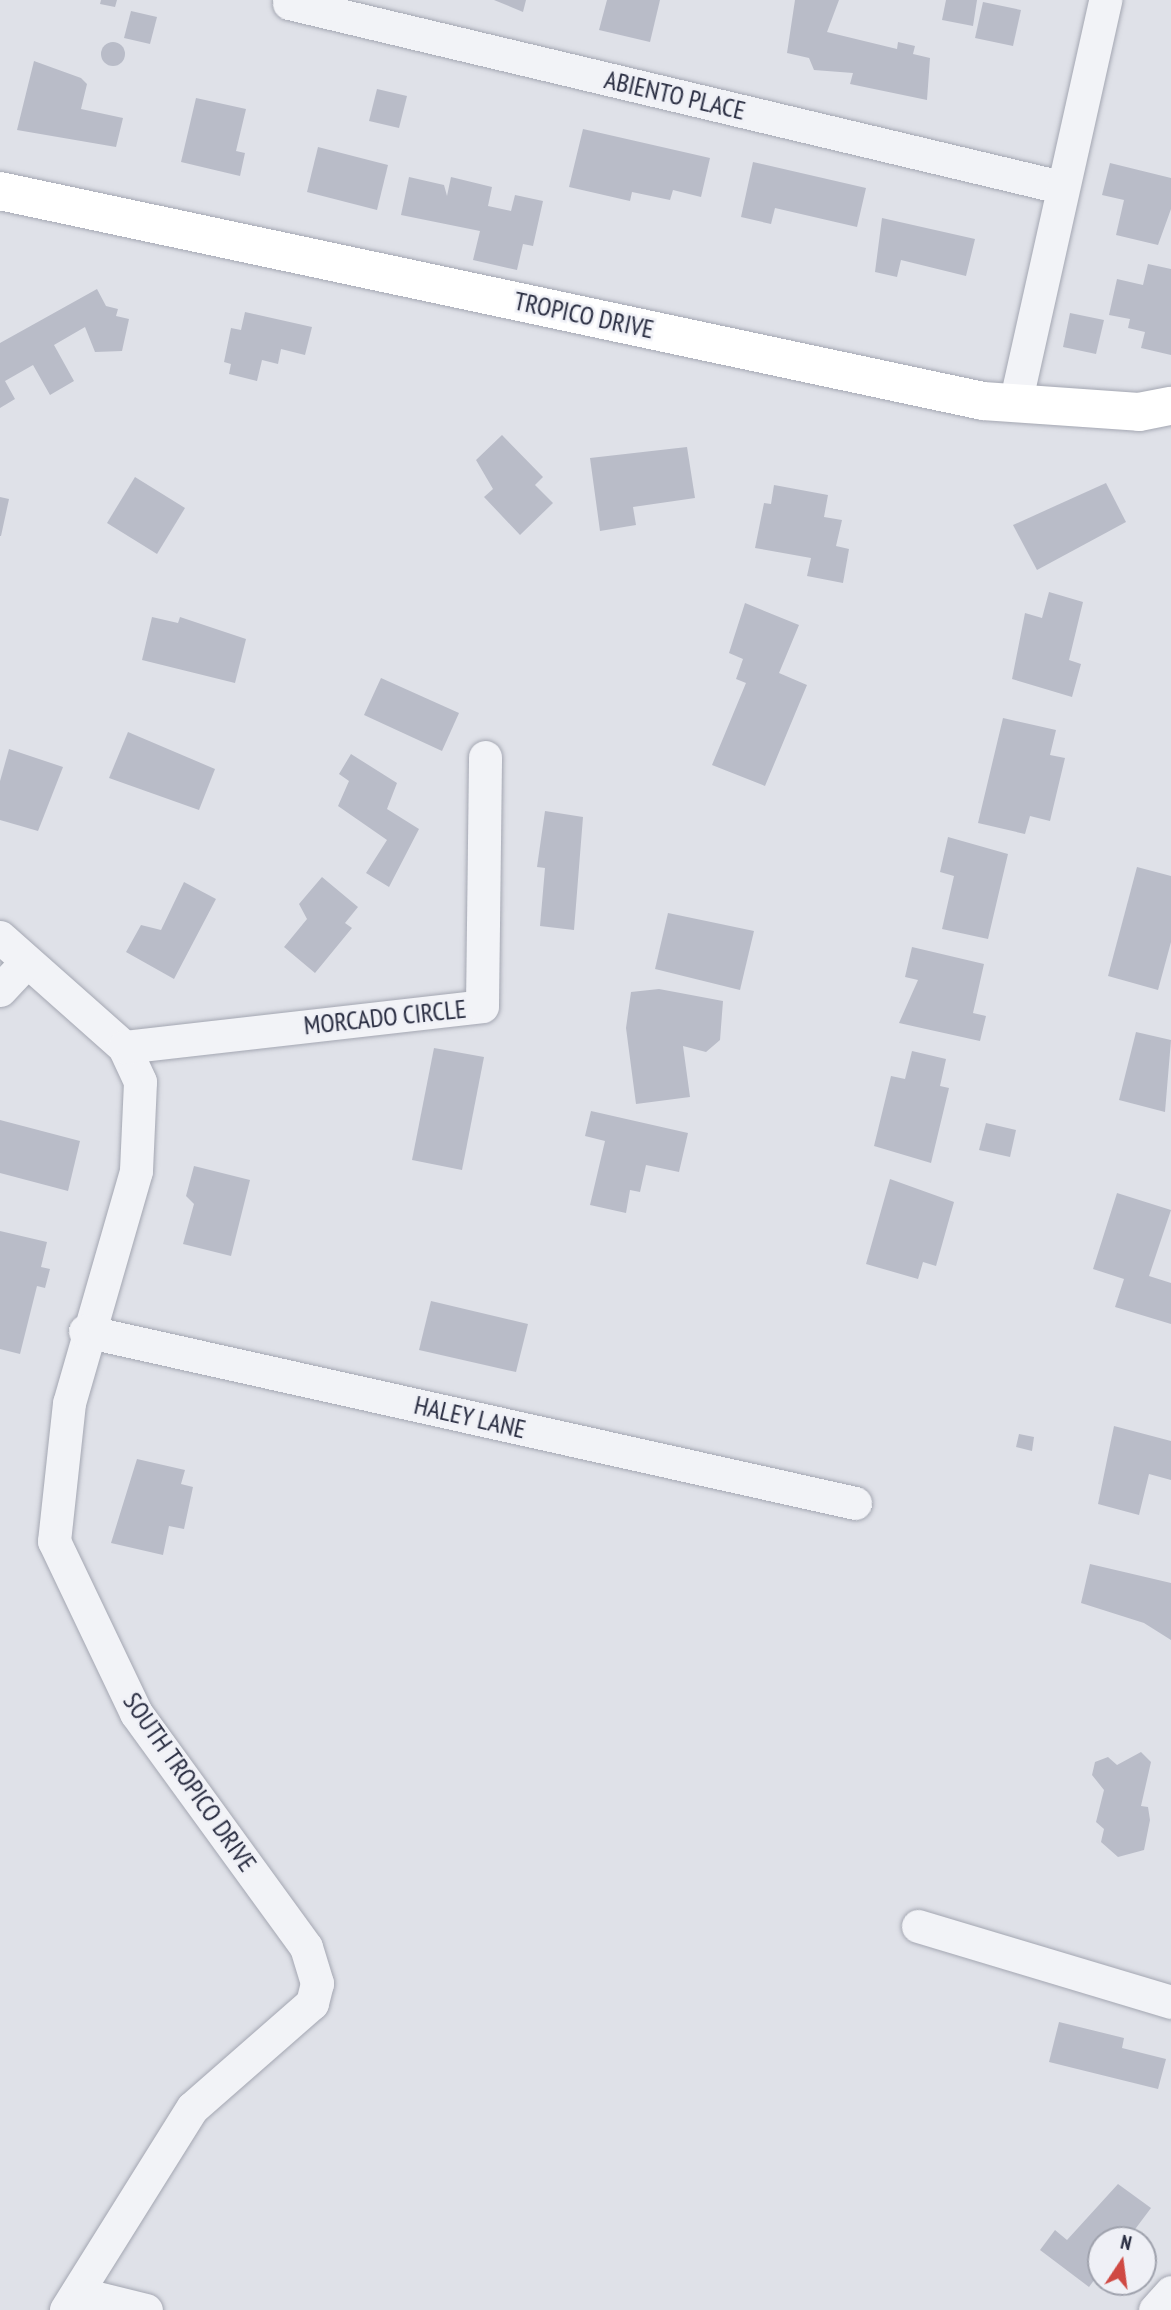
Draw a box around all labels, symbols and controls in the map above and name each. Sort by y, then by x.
street label: ABIENTO PLACE [601,64,749,126]
street label: TROPICO DRIVE [511,285,657,345]
street label: MORCADO CIRCLE [302,993,468,1041]
street label: HALEY LANE [411,1389,529,1445]
street label: SOUTH TROPICO DRIVE [116,1686,264,1878]
north arrow [1087,2226,1157,2296]
text: N [1119,2230,1134,2255]

